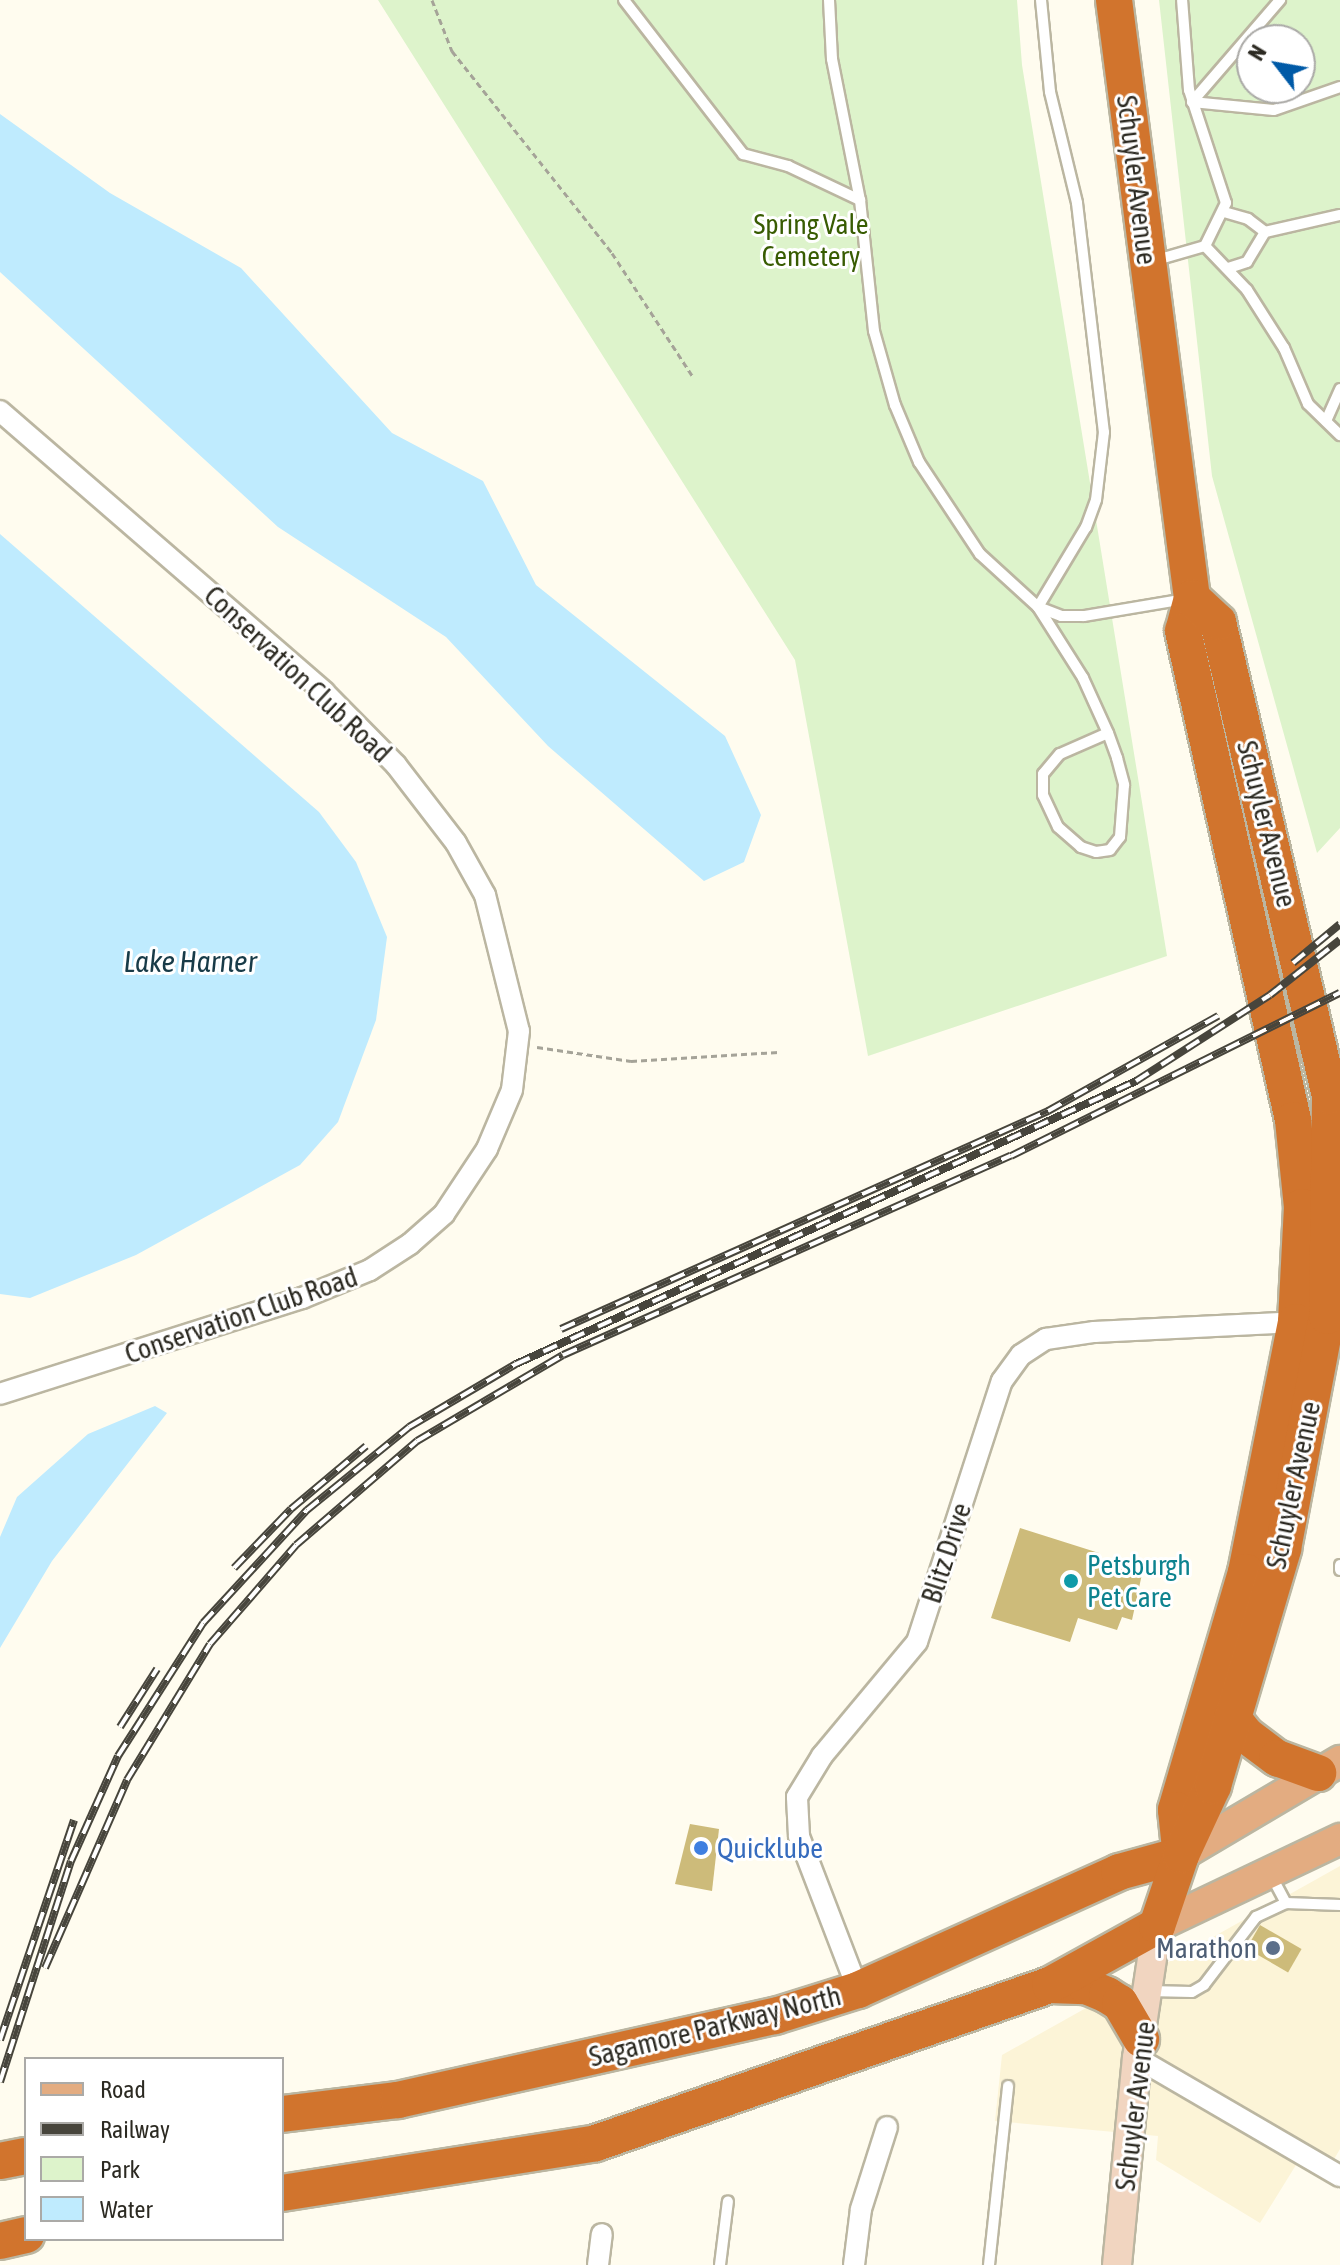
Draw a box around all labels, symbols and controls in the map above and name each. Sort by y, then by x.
north arrow [1236,24,1316,104]
text: N [1243,40,1272,65]
street label: Schuyler Avenue [1110,93,1164,267]
park label: Spring Vale Cemetery [754,207,868,273]
street label: Conservation Club Road [197,579,399,769]
street label: Schuyler Avenue [1230,737,1304,911]
water label: Lake Harner [123,943,257,979]
street label: Conservation Club Road [120,1259,362,1371]
street label: Schuyler Avenue [1259,1398,1327,1572]
street label: Blitz Drive [914,1499,978,1607]
place label: Petsburgh Pet Care [1087,1548,1191,1614]
marker: Petsburgh Pet Care [1062,1572,1080,1590]
place label: Quicklube [717,1831,823,1865]
marker: Quicklube [692,1839,710,1857]
place label: Marathon [1156,1931,1257,1965]
marker: Marathon [1264,1939,1282,1957]
street label: Sagamore Parkway North [586,1978,844,2074]
street label: Schuyler Avenue [1108,2019,1162,2193]
legend [24,2057,284,2241]
text: Road [100,2076,146,2103]
text: Railway [100,2116,170,2143]
text: Park [100,2156,140,2183]
text: Water [100,2196,153,2223]

